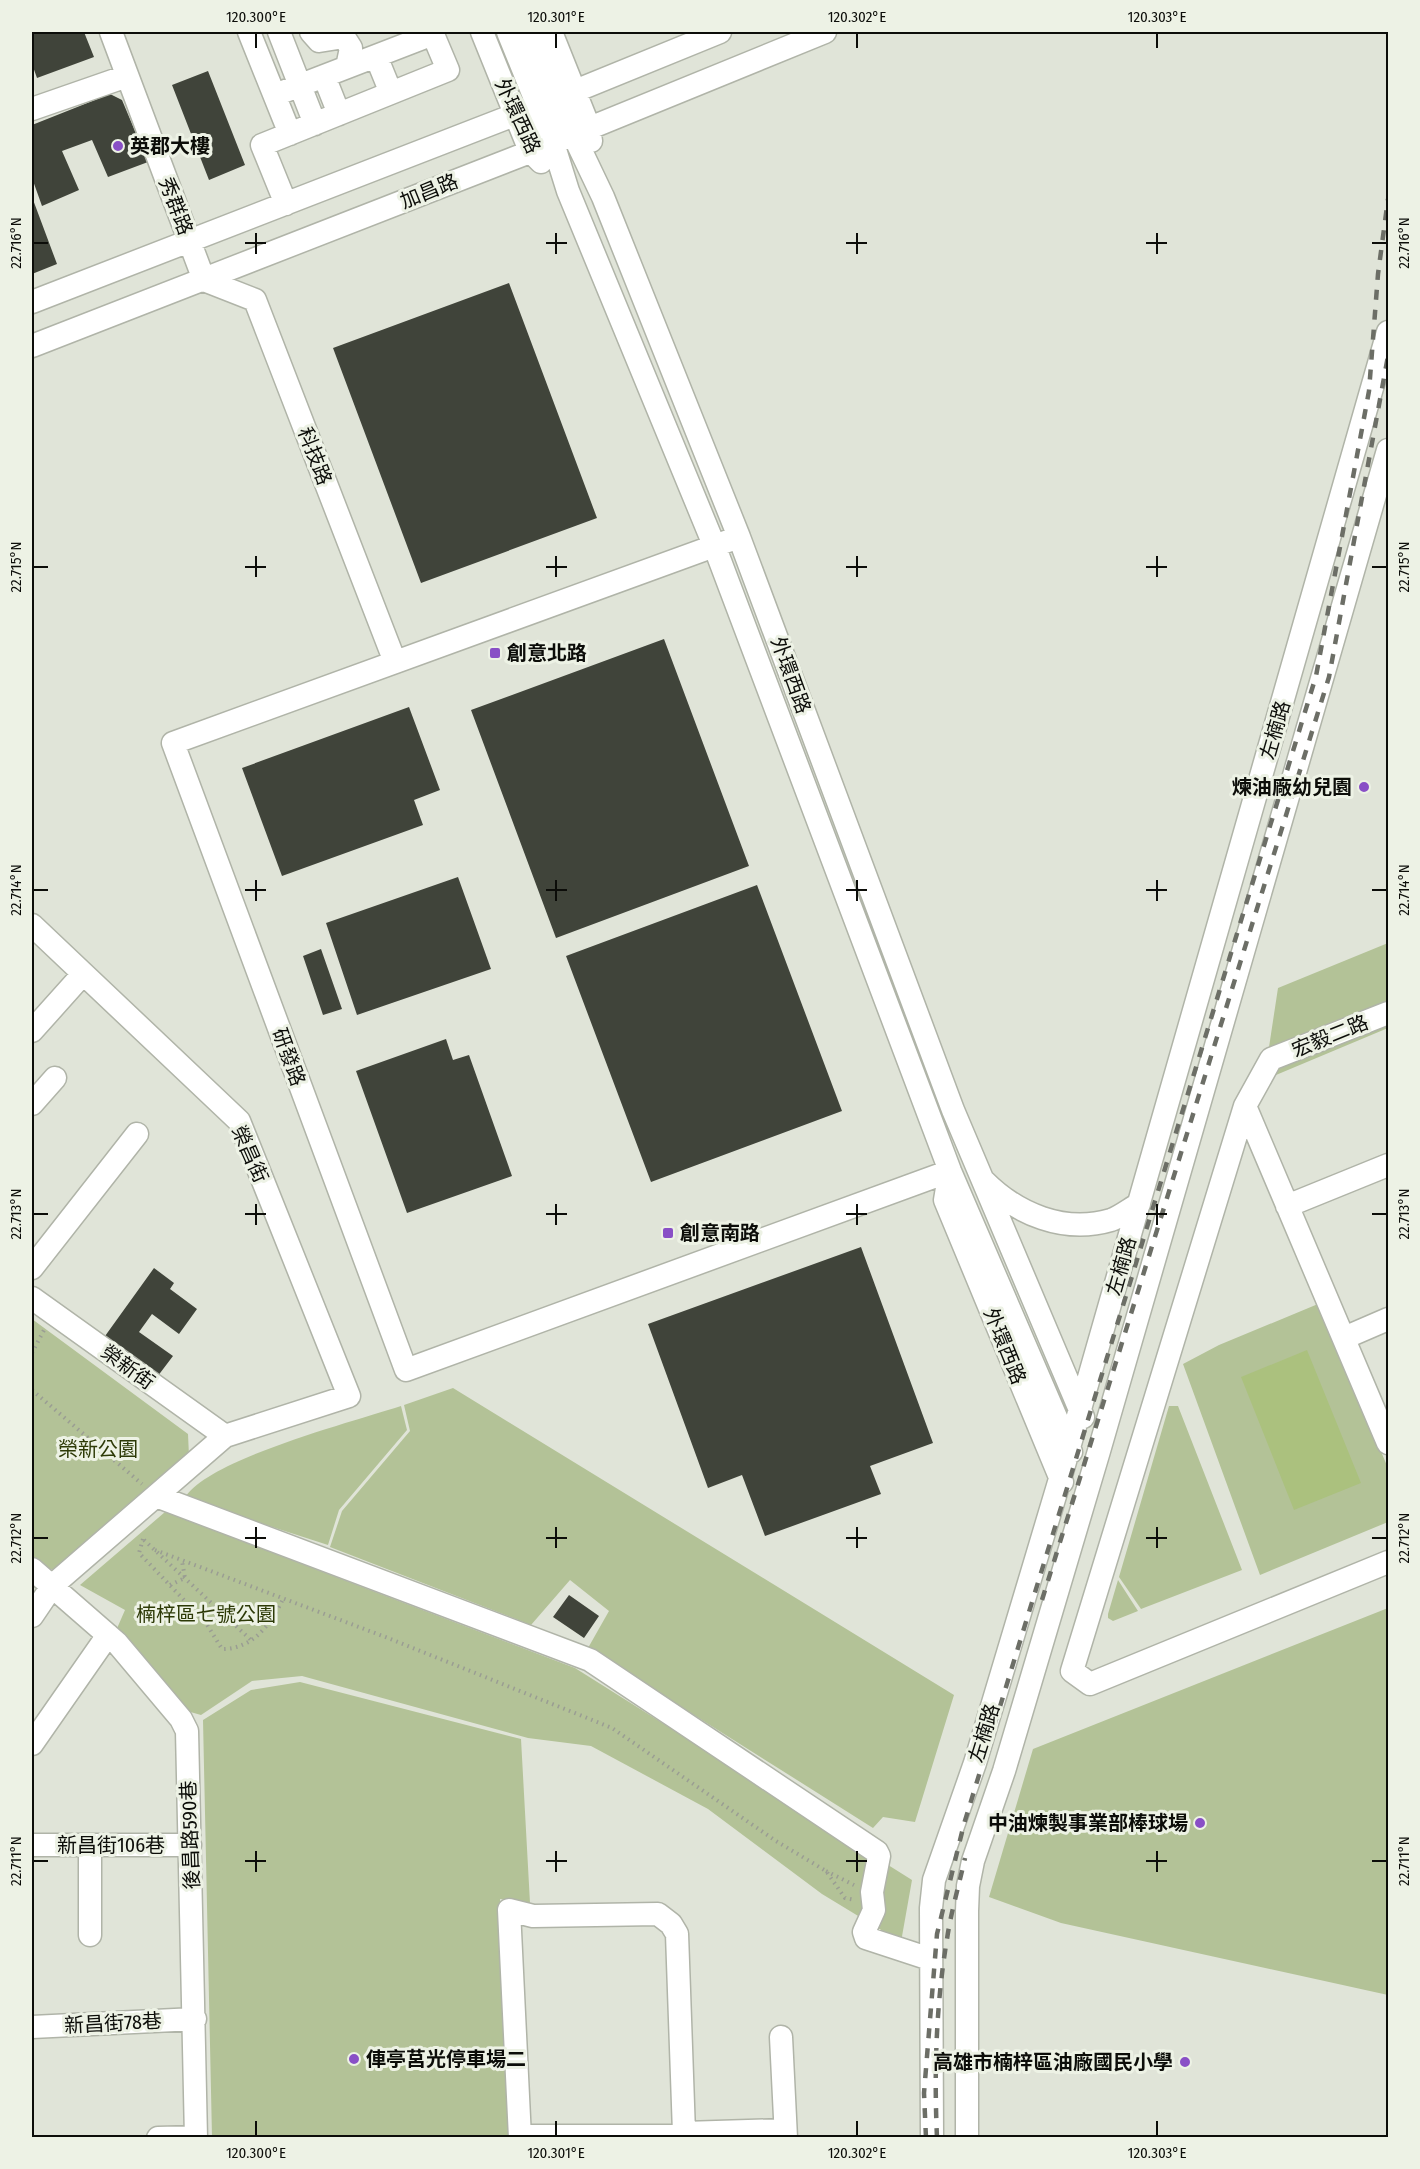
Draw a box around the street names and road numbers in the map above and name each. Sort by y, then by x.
street label: 外環西路 [490,75,546,157]
street label: 加昌路 [397,169,461,213]
street label: 秀群路 [154,174,198,238]
street label: 科技路 [293,424,337,488]
street label: 外環西路 [766,633,816,717]
street label: 左楠路 [1255,698,1295,762]
street label: 宏毅二路 [1288,1010,1372,1062]
street label: 研發路 [267,1025,311,1089]
street label: 榮昌街 [227,1122,273,1186]
street label: 左楠路 [1101,1234,1141,1298]
street label: 外環西路 [979,1304,1031,1388]
street label: 榮新街 [97,1340,159,1394]
street label: 左楠路 [964,1701,1004,1765]
street label: 後昌路590巷 [176,1780,204,1890]
street label: 新昌街106巷 [57,1833,165,1857]
street label: 新昌街78巷 [64,2008,162,2038]

